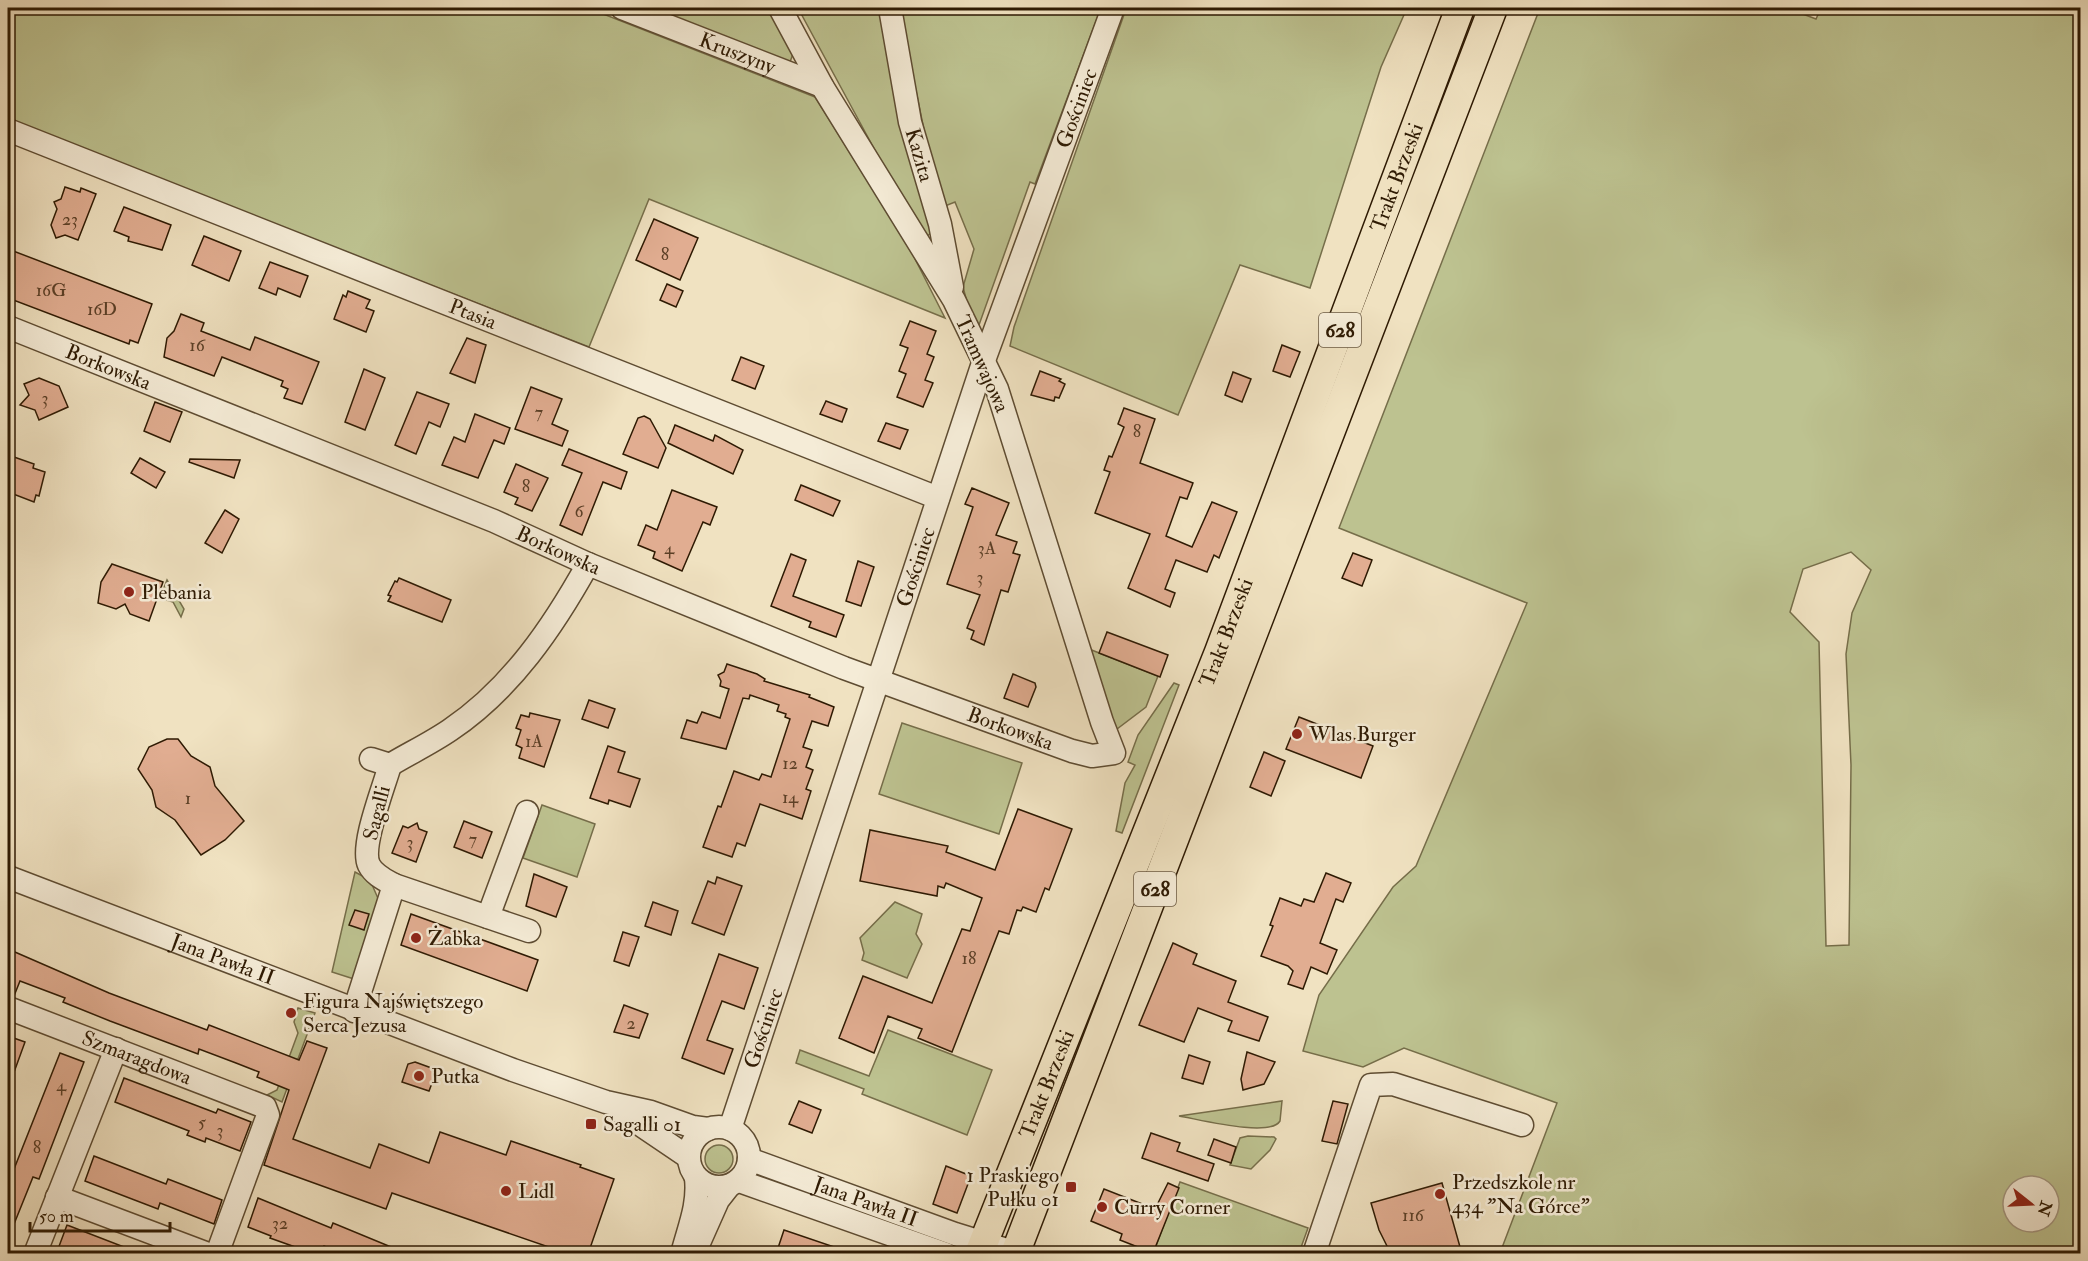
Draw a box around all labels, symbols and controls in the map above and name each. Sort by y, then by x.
street label: Kruszyny [695,26,780,80]
street label: Gościniec [1049,64,1103,152]
street label: Trakt Brzeski [1364,119,1429,235]
street label: Kazita [899,125,940,185]
house number: 23 [62,208,78,231]
house number: 8 [661,243,669,266]
house number: 16G [36,279,66,302]
street label: Ptasia [445,292,501,336]
house number: 16D [87,298,117,321]
street label: Tramwajowa [949,311,1016,417]
road number: 628 [1319,313,1361,347]
house number: 16 [189,334,206,357]
street label: Borkowska [62,338,155,396]
house number: 3 [42,387,48,410]
house number: 7 [535,401,543,424]
house number: 8 [1133,420,1141,443]
house number: 8 [522,475,530,498]
house number: 6 [574,500,584,523]
street label: Borkowska [512,519,605,581]
street label: Gościniec [890,523,942,610]
house number: 4 [664,537,675,560]
house number: 3A [978,537,997,560]
house number: 3 [977,566,983,589]
street label: Trakt Brzeski [1193,574,1259,691]
place label: Plebania [141,579,212,606]
marker: Plebania [122,585,136,599]
street label: Borkowska [963,700,1058,757]
place label: Wlas Burger [1308,721,1416,748]
marker: Wlas Burger [1290,727,1304,741]
house number: 1A [525,730,543,753]
house number: 12 [782,752,798,775]
street label: Sagalli [357,782,397,843]
house number: 14 [782,786,799,809]
house number: 1 [185,787,191,810]
house number: 7 [469,828,477,851]
house number: 3 [407,831,413,854]
road number: 628 [1134,872,1176,906]
place label: Żabka [428,925,481,952]
street label: Jana Pawła II [166,927,279,991]
marker: Żabka [409,931,423,945]
house number: 18 [962,947,976,970]
street label: Gościniec [737,984,789,1072]
place label: Figura Najświętszego Serca Jezusa [303,988,483,1039]
marker: Figura Najświętszego Serca Jezusa [284,1006,298,1020]
house number: 2 [626,1012,636,1035]
street label: Szmaragdowa [78,1024,196,1091]
street label: Trakt Brzeski [1013,1026,1081,1142]
place label: Putka [431,1063,480,1090]
marker: Putka [412,1069,426,1083]
house number: 4 [56,1074,67,1097]
house number: 5 [198,1111,206,1134]
place label: Sagalli 01 [603,1111,681,1138]
marker: Sagalli 01 [584,1117,598,1131]
house number: 3 [217,1119,223,1142]
house number: 8 [33,1136,41,1159]
place label: 1 Praskiego Pułku 01 [967,1162,1059,1213]
place label: Przedszkole nr 434 "Na Górce" [1452,1169,1590,1220]
street label: Jana Pawła II [809,1170,921,1233]
north arrow [2001,1174,2061,1234]
place label: Lidl [518,1178,555,1205]
marker: 1 Praskiego Pułku 01 [1064,1180,1078,1194]
marker: Lidl [499,1184,513,1198]
marker: Przedszkole nr 434 "Na Górce" [1433,1187,1447,1201]
place label: Curry Corner [1114,1194,1230,1221]
scale bar [30,1195,170,1233]
text: N [2032,1197,2056,1219]
marker: Curry Corner [1095,1200,1109,1214]
house number: 116 [1402,1204,1425,1227]
text: 50 m [39,1205,74,1228]
house number: 32 [272,1212,288,1235]

